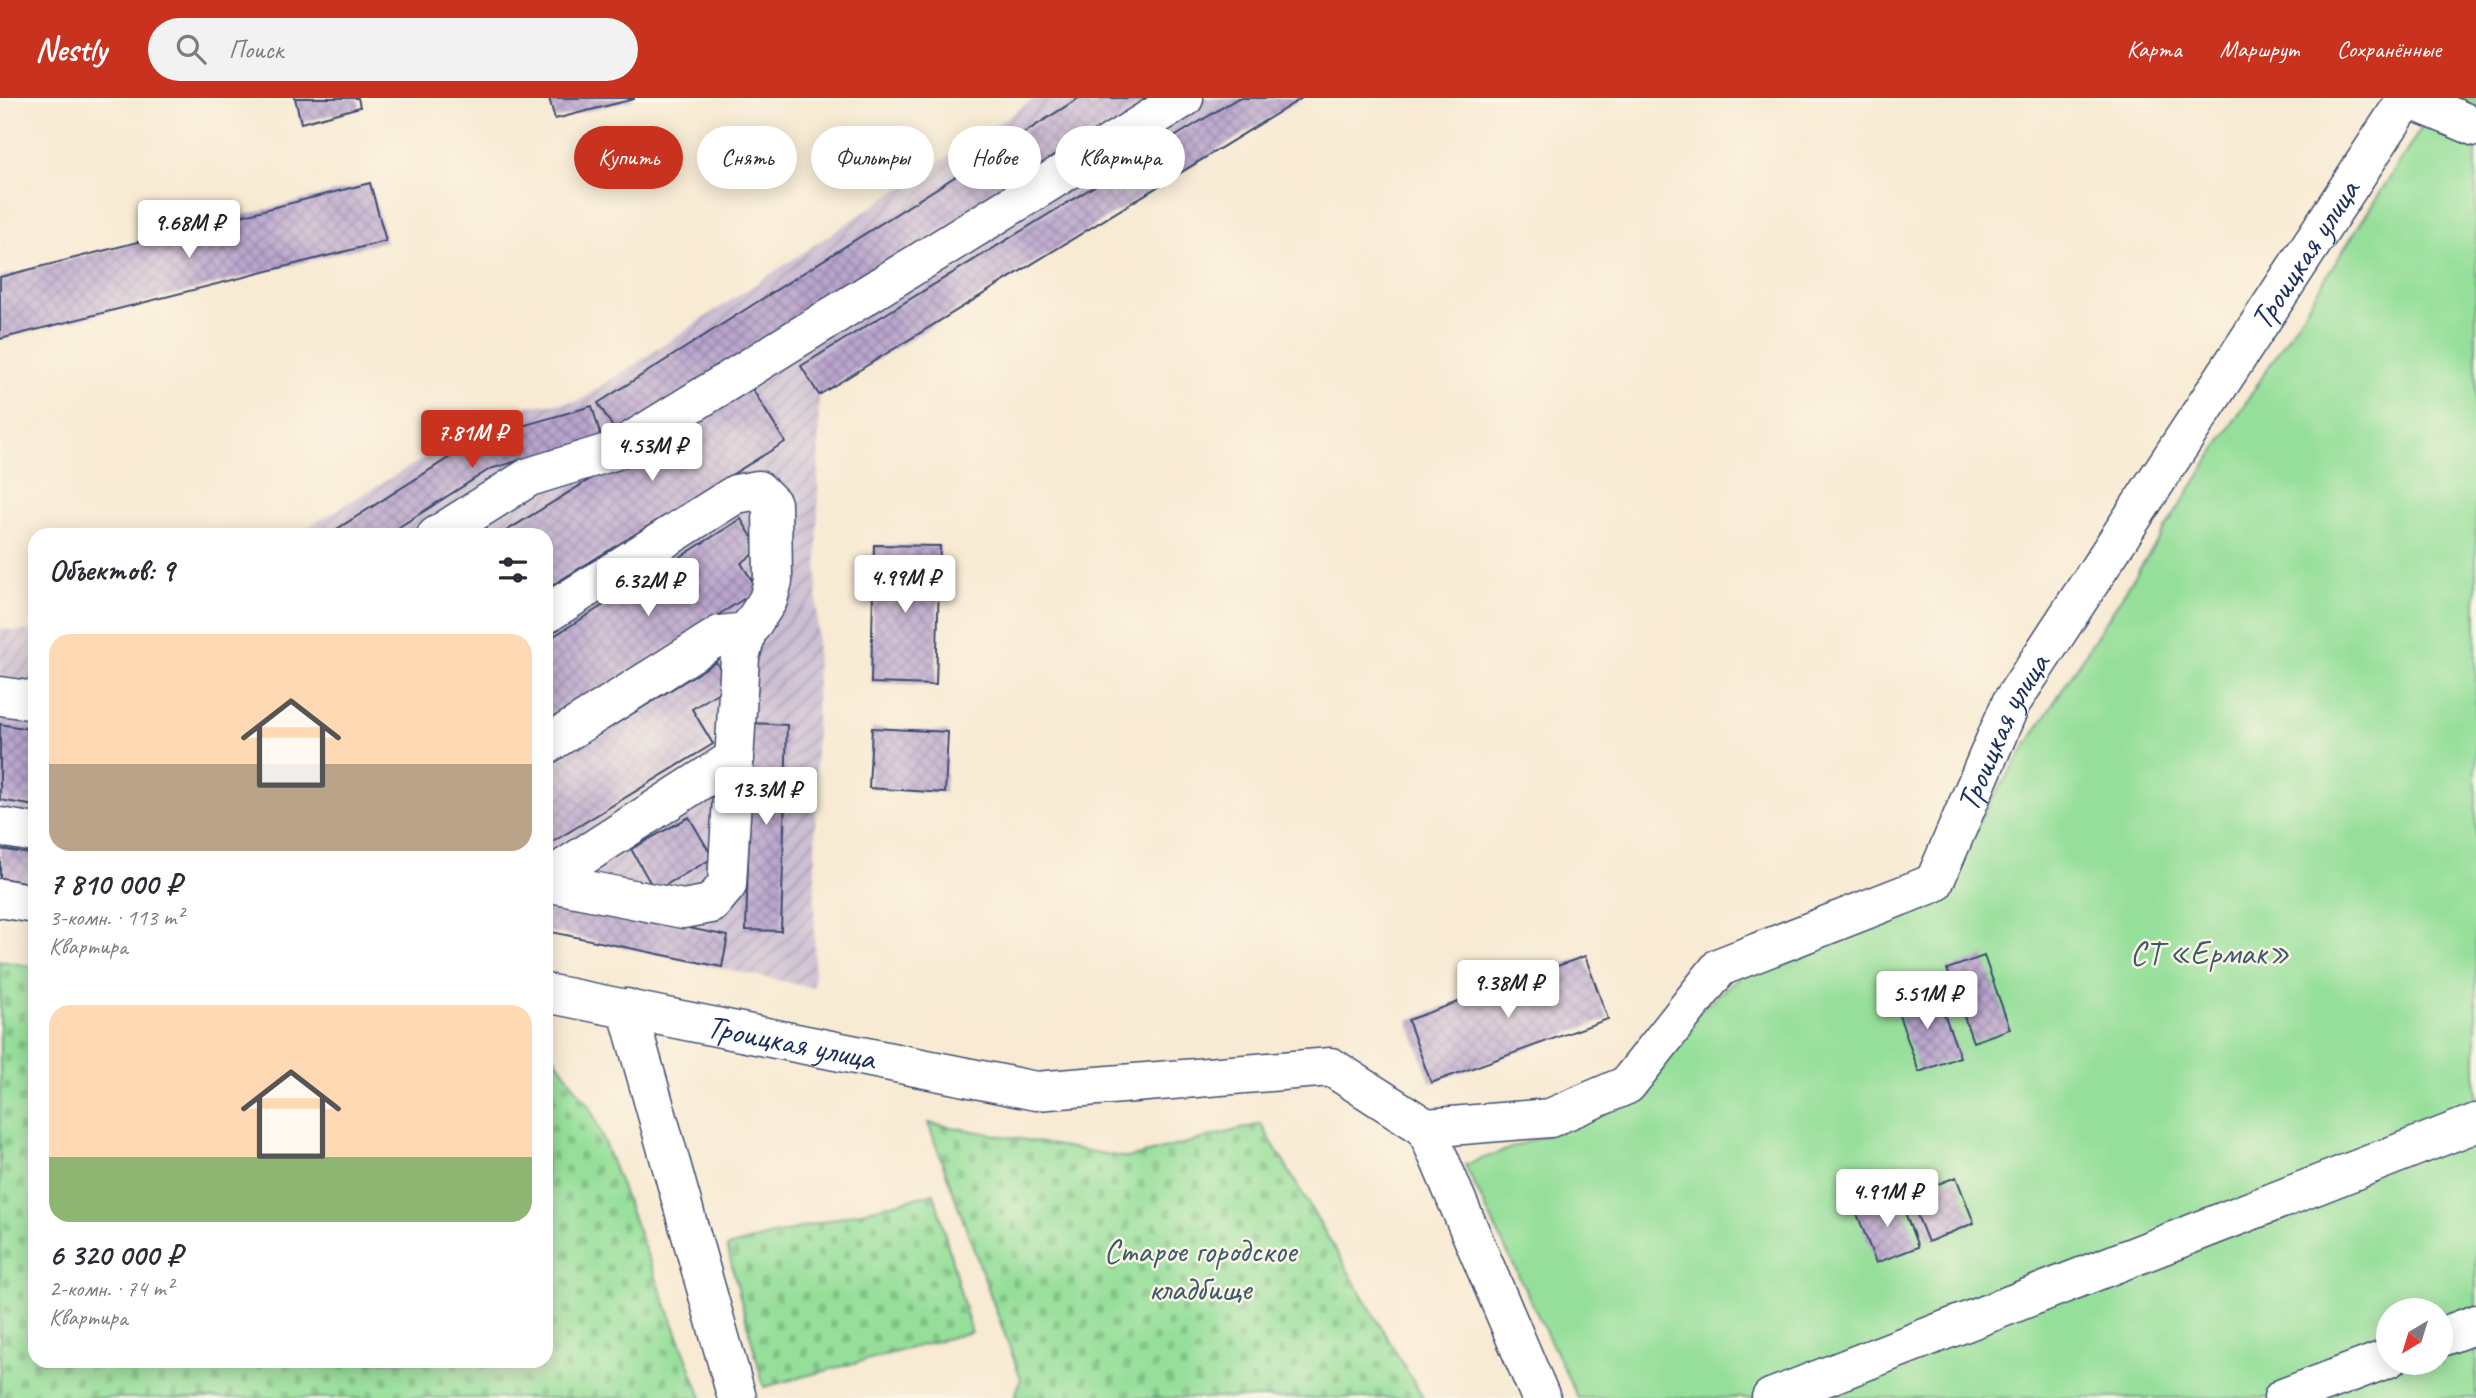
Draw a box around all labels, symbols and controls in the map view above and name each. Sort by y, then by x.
search box [148,18,638,81]
text: Nestly [35,28,106,70]
icon: search [172,30,210,68]
text: Поиск [228,33,283,66]
text: Карта [2127,34,2182,64]
text: Маршрут [2220,34,2299,64]
text: Сохранённые [2337,34,2441,64]
chip: Купить [574,126,683,189]
chip: Снять [697,126,797,189]
chip: Фильтры [811,126,934,189]
chip: Новое [948,126,1041,189]
chip: Квартира [1055,126,1185,189]
street label: Троицкая улица [2240,169,2370,338]
pin: 9.68M ₽ [124,200,254,260]
text: 9.68M ₽ [154,208,224,237]
pin: 7.81M ₽ [407,410,537,470]
text: 7.81M ₽ [437,418,507,447]
pin: 4.53M ₽ [587,424,717,483]
text: 4.53M ₽ [617,431,687,460]
text: Объектов: 9 [49,551,174,589]
icon: filters [494,551,532,589]
pin: 4.99M ₽ [840,556,970,615]
pin: 6.32M ₽ [583,559,713,618]
text: 4.99M ₽ [870,563,940,592]
text: 6.32M ₽ [613,566,683,595]
street label: Троицкая улица [1946,643,2060,817]
icon: home [228,680,354,806]
pin: 13.3M ₽ [701,768,831,827]
text: 13.3M ₽ [731,775,801,804]
text: 7 810 000 ₽ [49,865,181,903]
text: 3-комн. · 113 m² [49,903,183,932]
text: Квартира [49,932,127,961]
park label: СТ «Ермак» [2130,932,2290,974]
pin: 9.38M ₽ [1443,960,1573,1020]
text: 9.38M ₽ [1473,968,1543,997]
pin: 5.51M ₽ [1862,972,1992,1031]
text: 5.51M ₽ [1892,979,1962,1008]
street label: Троицкая улица [703,1005,882,1080]
icon: home [228,1051,354,1177]
pin: 4.91M ₽ [1822,1170,1952,1229]
text: 4.91M ₽ [1852,1177,1922,1206]
park label: Старое городское кладбище [1104,1230,1299,1310]
text: 6 320 000 ₽ [49,1236,181,1274]
text: 2-комн. · 74 m² [49,1274,173,1303]
north arrow [2376,1298,2454,1376]
map controls [2376,1298,2453,1375]
text: Квартира [49,1303,127,1332]

